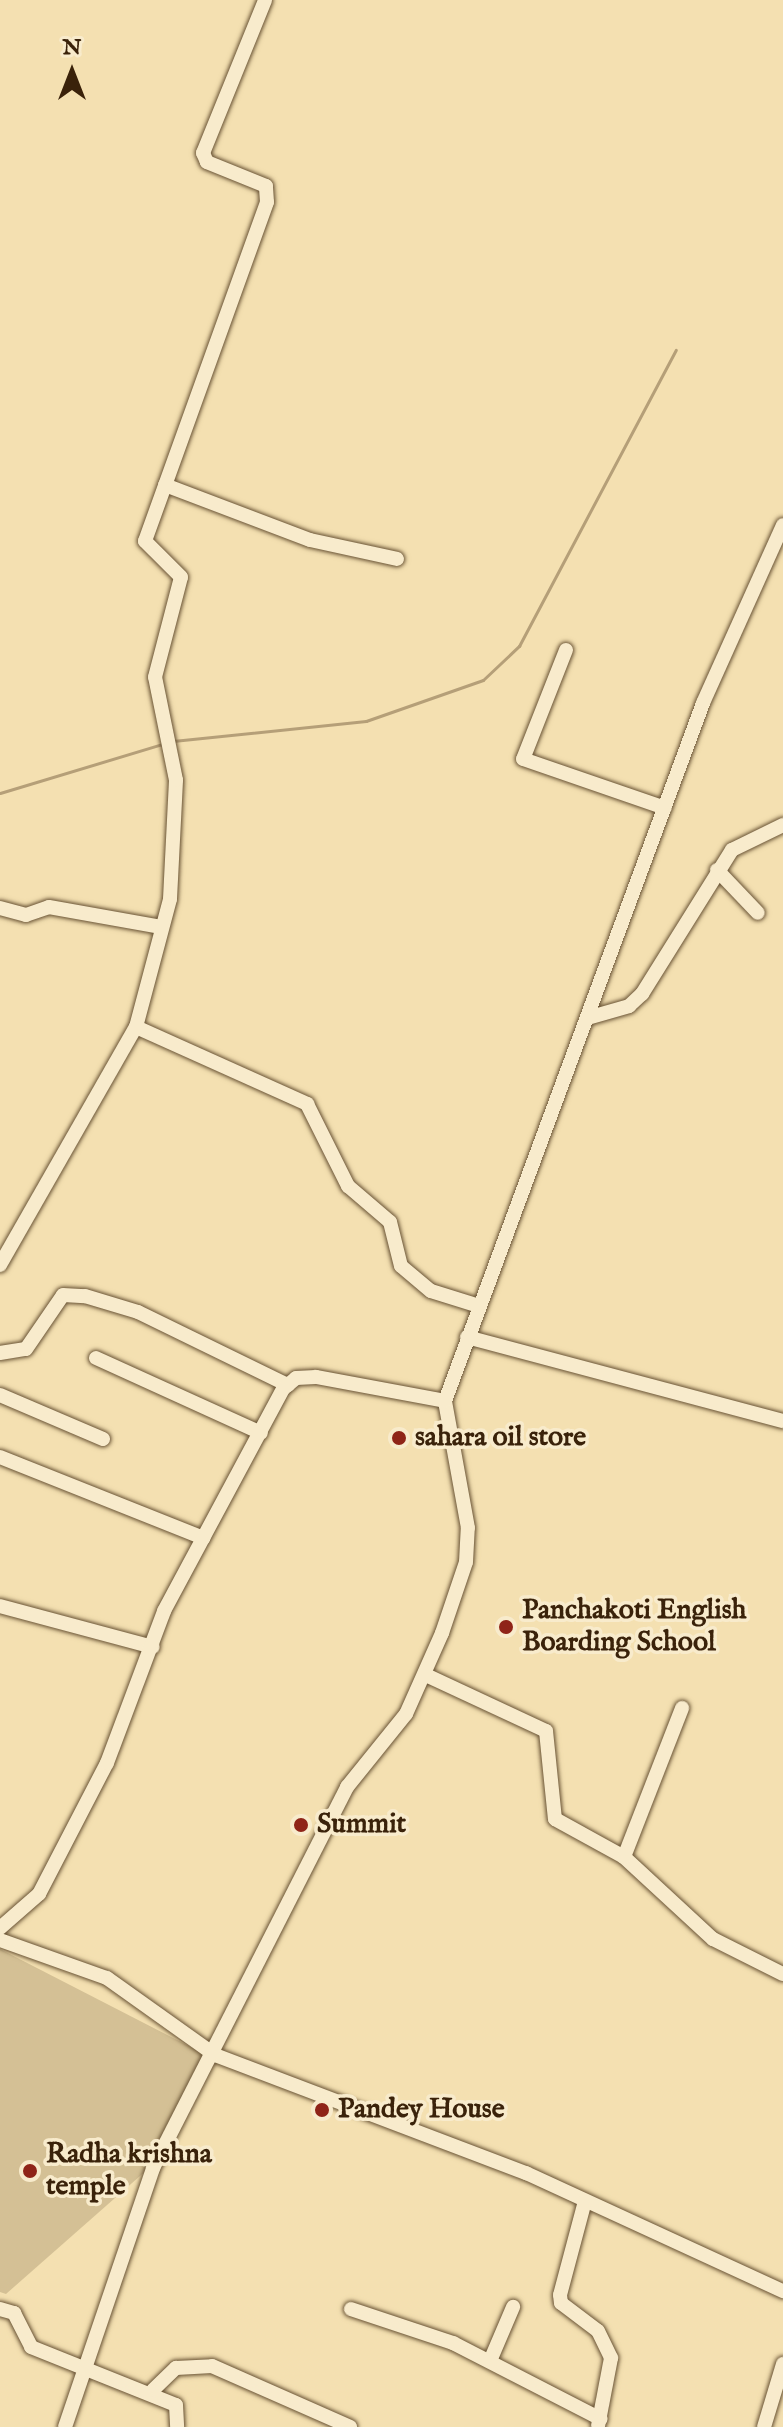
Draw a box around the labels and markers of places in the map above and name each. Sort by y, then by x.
place label: sahara oil store [415,1421,586,1455]
marker: sahara oil store [390,1429,408,1447]
place label: Panchakoti English Boarding School [522,1594,747,1660]
marker: Panchakoti English Boarding School [497,1618,515,1636]
place label: Summit [317,1808,406,1842]
marker: Summit [292,1816,310,1834]
place label: Pandey House [338,2093,504,2127]
marker: Pandey House [313,2101,331,2119]
place label: Radha krishna temple [46,2138,212,2204]
marker: Radha krishna temple [21,2162,39,2180]

